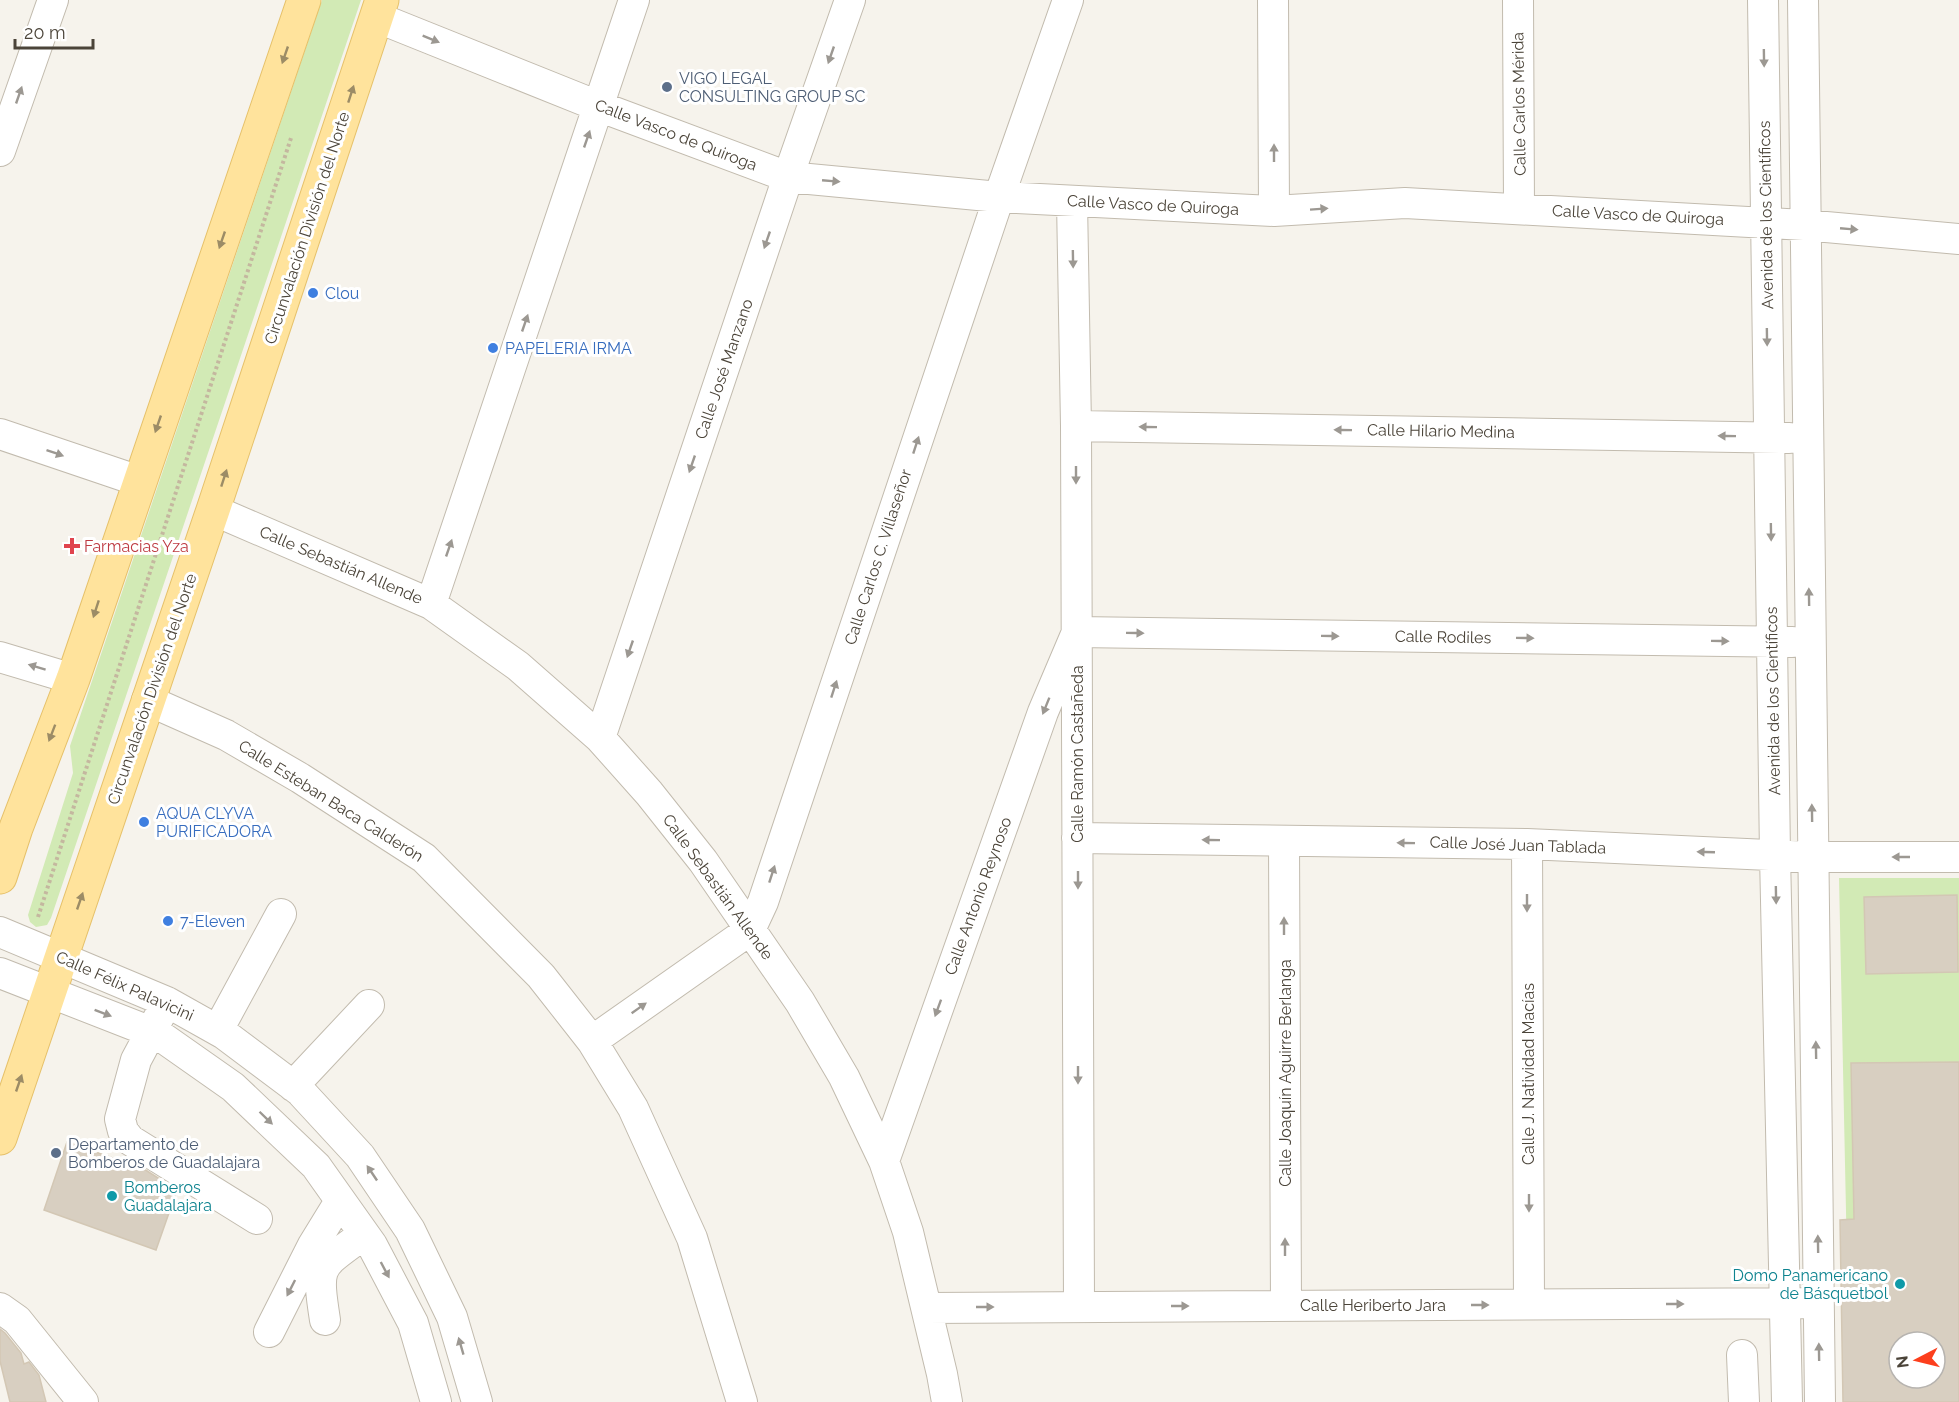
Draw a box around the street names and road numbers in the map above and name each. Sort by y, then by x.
street label: Calle Carlos Mérida [1508,32,1530,176]
street label: Calle Vasco de Quiroga [592,95,760,175]
street label: Circunvalación División del Norte [260,110,354,346]
street label: Avenida de los Científicos [1755,120,1777,309]
street label: Calle Vasco de Quiroga [1067,191,1239,219]
street label: Calle Vasco de Quiroga [1552,201,1724,229]
street label: Calle José Manzano [691,296,757,442]
street label: Calle Hilario Medina [1367,420,1515,442]
street label: Calle Carlos C. Villaseñor [841,466,916,647]
street label: Calle Sebastián Allende [257,522,425,608]
street label: Circunvalación División del Norte [103,571,201,807]
street label: Avenida de los Científicos [1762,606,1784,795]
street label: Calle Rodiles [1395,627,1492,647]
street label: Calle Ramón Castañeda [1068,665,1087,843]
street label: Calle Esteban Baca Calderón [235,736,427,866]
street label: Calle Sebastián Allende [659,810,777,964]
street label: Calle Antonio Reynoso [941,814,1015,978]
street label: Calle José Juan Tablada [1429,832,1607,858]
street label: Calle Félix Palavicini [53,947,197,1025]
street label: Calle Joaquín Aguirre Berlanga [1276,959,1295,1187]
street label: Calle J. Natividad Macías [1519,983,1538,1165]
street label: Calle Heriberto Jara [1300,1296,1446,1315]

